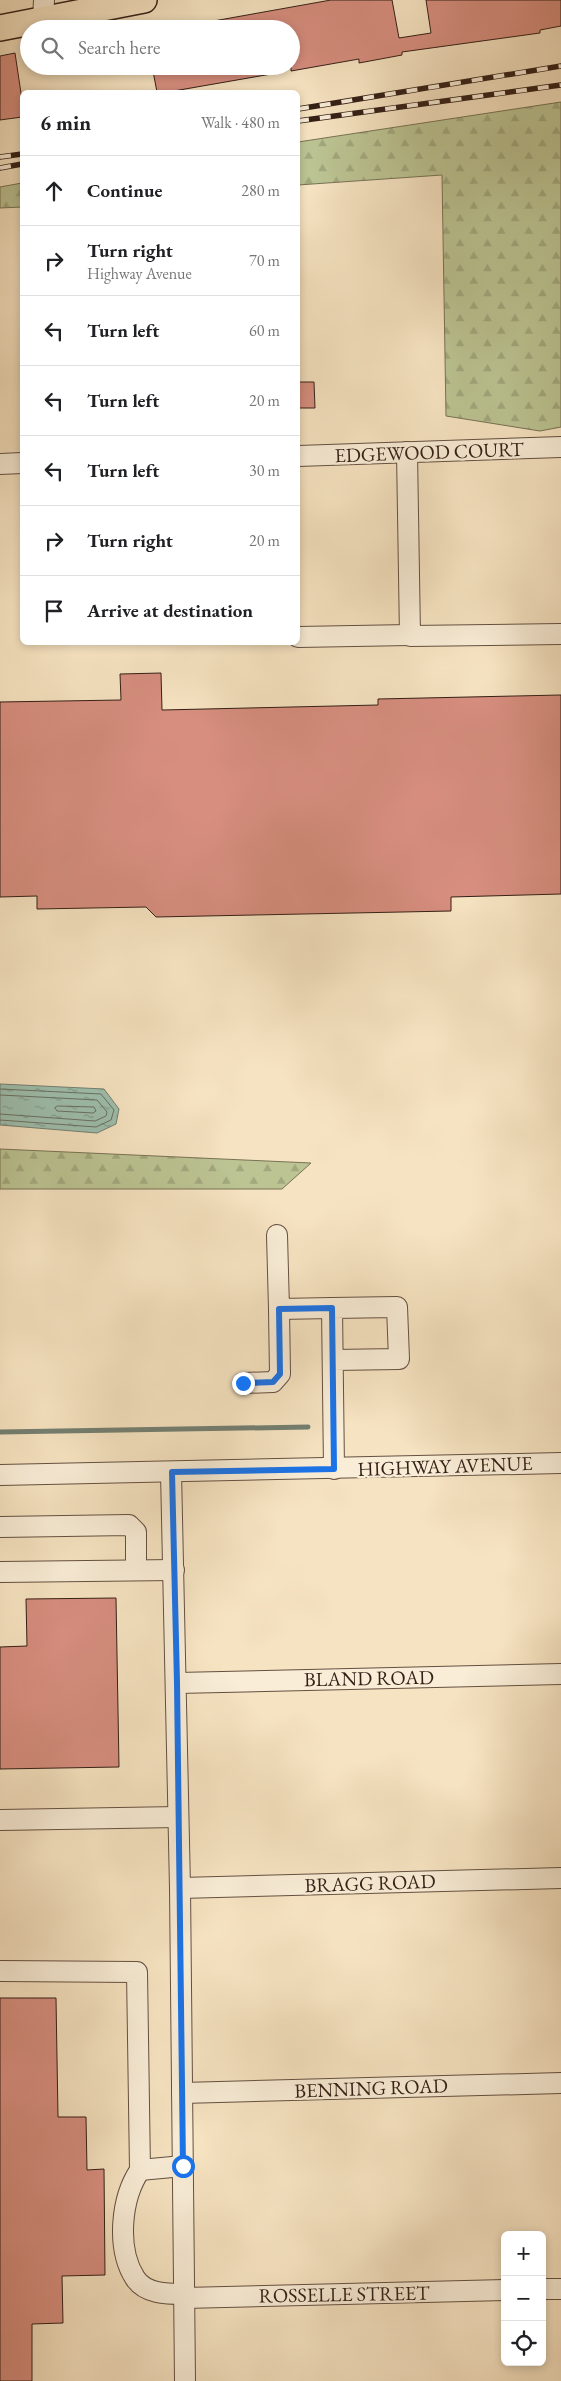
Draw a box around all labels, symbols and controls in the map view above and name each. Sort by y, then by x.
search box [20,20,300,75]
icon: search [38,34,66,62]
text: Search here [78,35,160,60]
text: 6 min [40,109,91,136]
text: Walk · 480 m [201,112,280,133]
icon: ahead [40,177,68,205]
text: Continue [87,178,162,203]
text: 280 m [241,180,280,201]
text: Turn right [87,238,173,263]
icon: right [40,247,68,275]
text: 70 m [249,250,280,271]
text: Highway Avenue [87,263,192,284]
icon: left [40,317,68,345]
text: Turn left [87,318,159,343]
text: 60 m [249,320,280,341]
icon: left [40,387,68,415]
text: Turn left [87,388,159,413]
text: 20 m [249,390,280,411]
street label: EDGEWOOD COURT [334,436,525,468]
icon: left [40,457,68,485]
text: Turn left [87,458,159,483]
text: 30 m [249,460,280,481]
icon: right [40,527,68,555]
text: Turn right [87,528,173,553]
text: 20 m [249,530,280,551]
icon: arrive [40,597,68,625]
text: Arrive at destination [87,598,253,623]
route end [232,1372,255,1395]
street label: HIGHWAY AVENUE [357,1450,533,1482]
street label: BLAND ROAD [304,1664,434,1692]
street label: BRAGG ROAD [304,1868,436,1898]
street label: BENNING ROAD [294,2072,448,2104]
route start [172,2155,195,2178]
map controls [501,2231,546,2366]
button: + [501,2231,546,2276]
button: − [501,2276,546,2321]
street label: ROSSELLE STREET [258,2279,430,2308]
button: locate [501,2321,546,2366]

